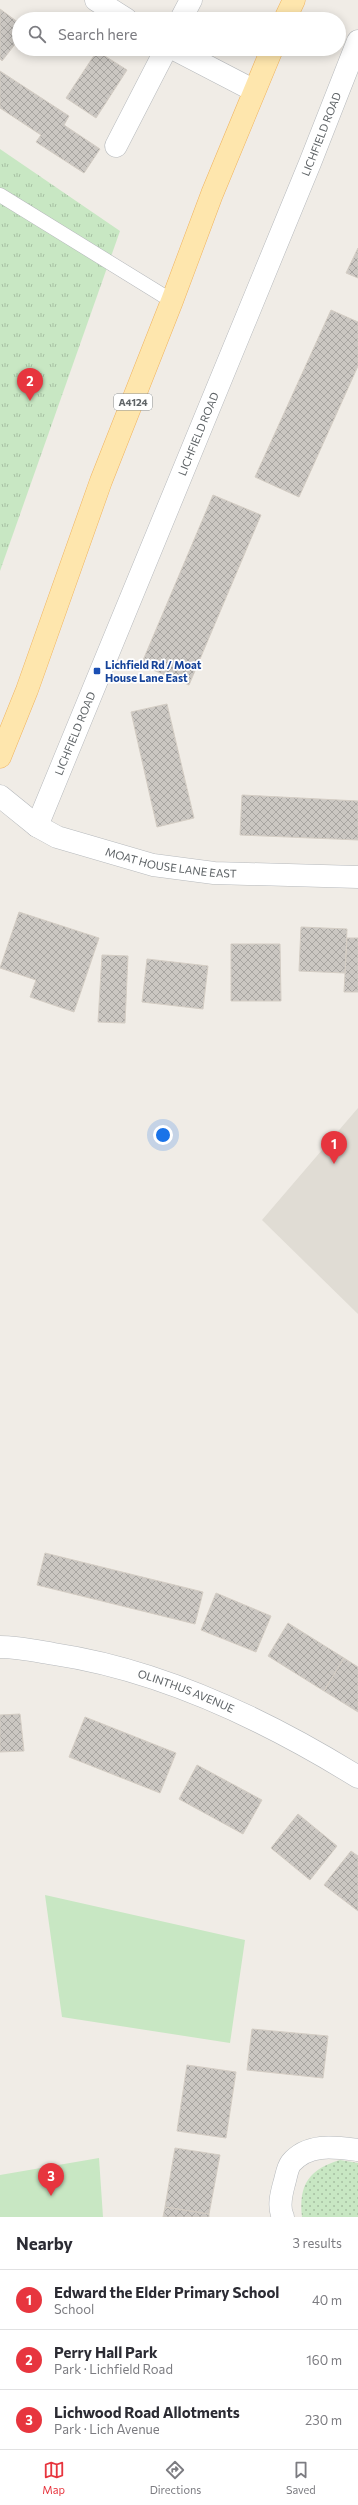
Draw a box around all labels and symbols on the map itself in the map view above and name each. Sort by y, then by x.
street label: LICHFIELD ROAD [298,90,343,178]
pin: 2 [17,368,43,401]
street label: LICHFIELD ROAD [175,390,221,477]
road number: A4124 [114,394,152,410]
place label: Lichfield Rd / Moat House Lane East [105,658,202,684]
marker: Lichfield Rd / Moat House Lane East [92,666,102,676]
street label: LICHFIELD ROAD [52,690,98,777]
street label: MOAT HOUSE LANE EAST [104,844,237,880]
your location [153,1125,173,1145]
pin: 1 [321,1131,347,1164]
street label: OLINTHUS AVENUE [136,1666,237,1715]
pin: 3 [38,2163,64,2196]

